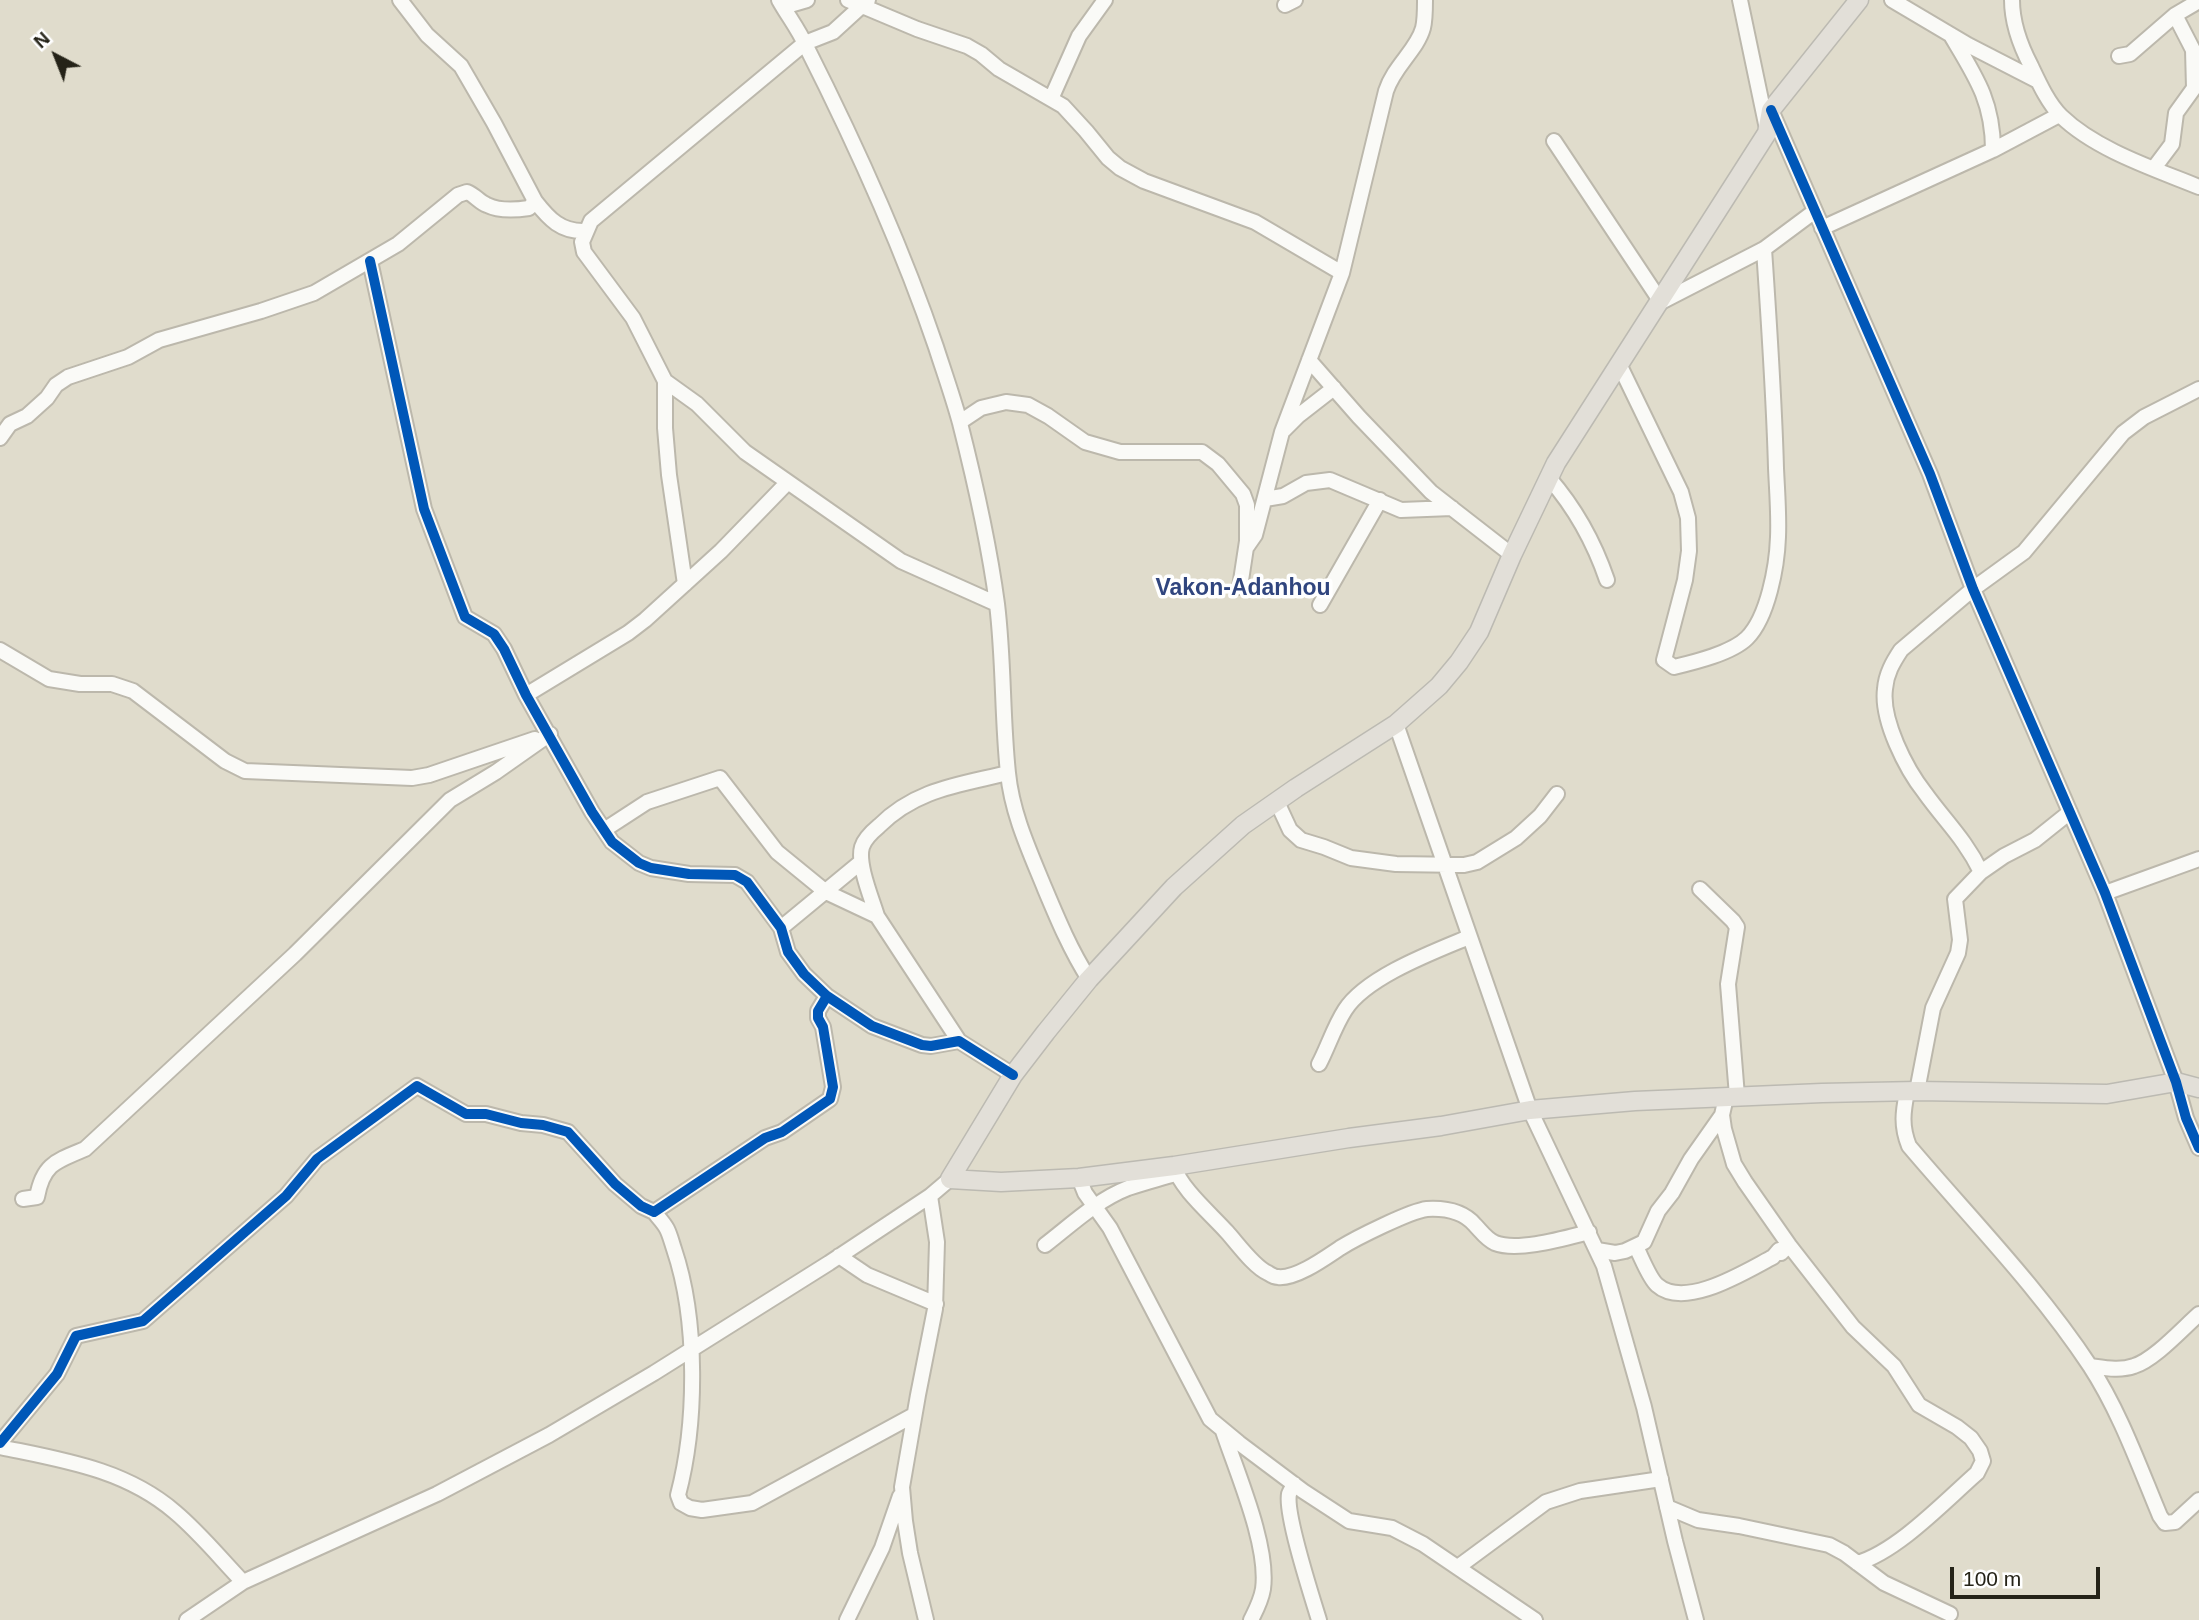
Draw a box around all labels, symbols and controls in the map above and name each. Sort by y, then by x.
north arrow [21,21,91,91]
text: N [29,28,54,52]
district label: Vakon-Adanhou [1155,575,1331,603]
scale bar [1954,1554,2104,1598]
text: 100 m [1963,1567,2021,1590]

